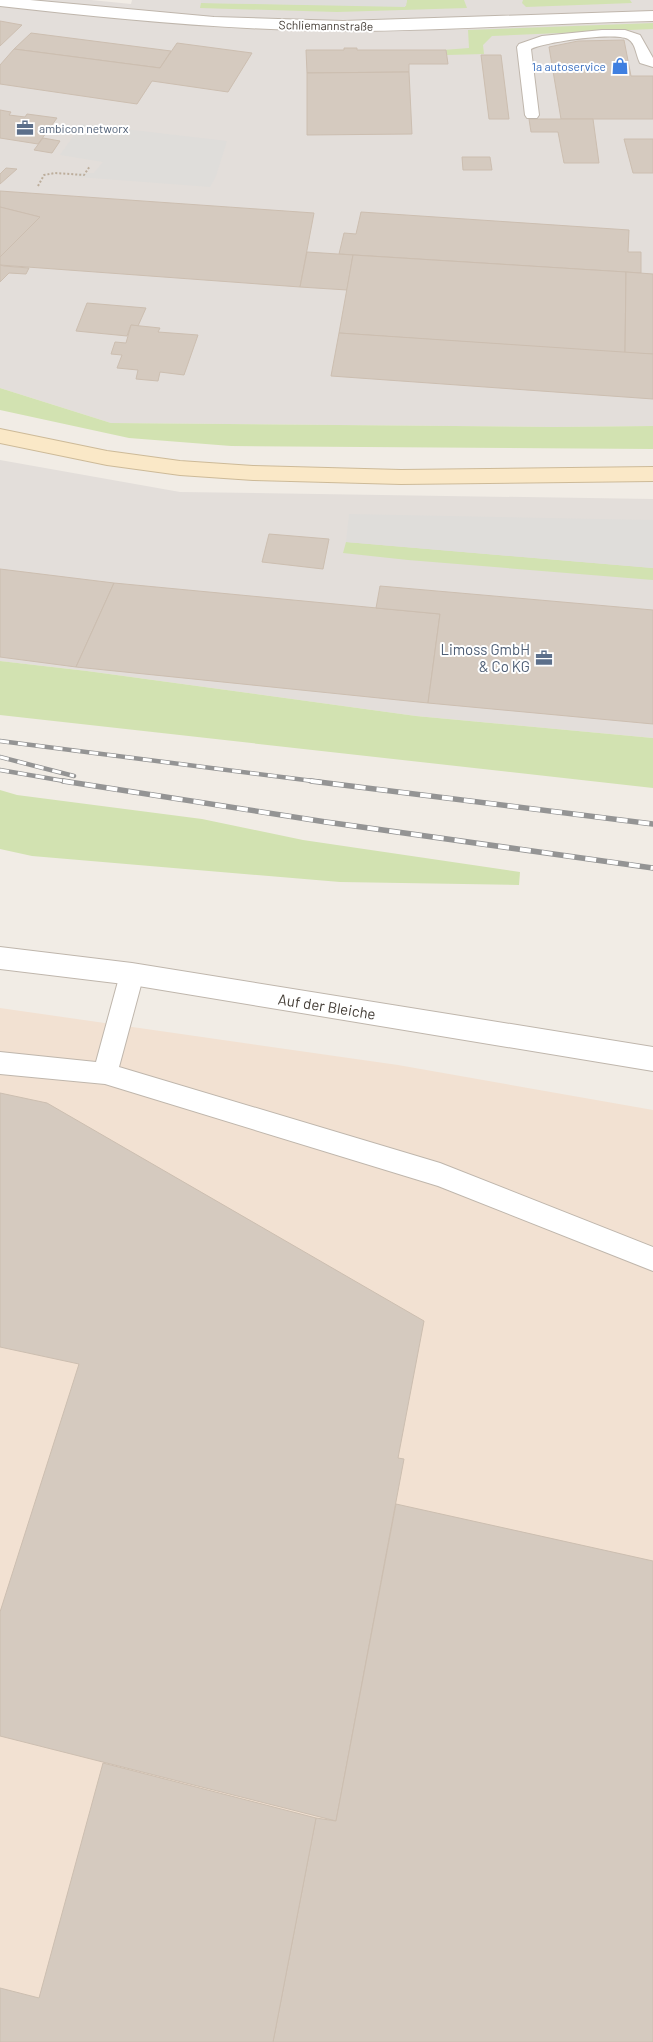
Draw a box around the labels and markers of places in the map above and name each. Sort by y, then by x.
shop icon: 1a autoservice [610,56,630,76]
place label: 1a autoservice [532,59,606,73]
office icon: ambicon networx [15,118,35,138]
place label: ambicon networx [39,121,129,135]
place label: Limoss GmbH & Co KG [440,640,530,675]
office icon: Limoss GmbH & Co KG [534,648,554,668]

